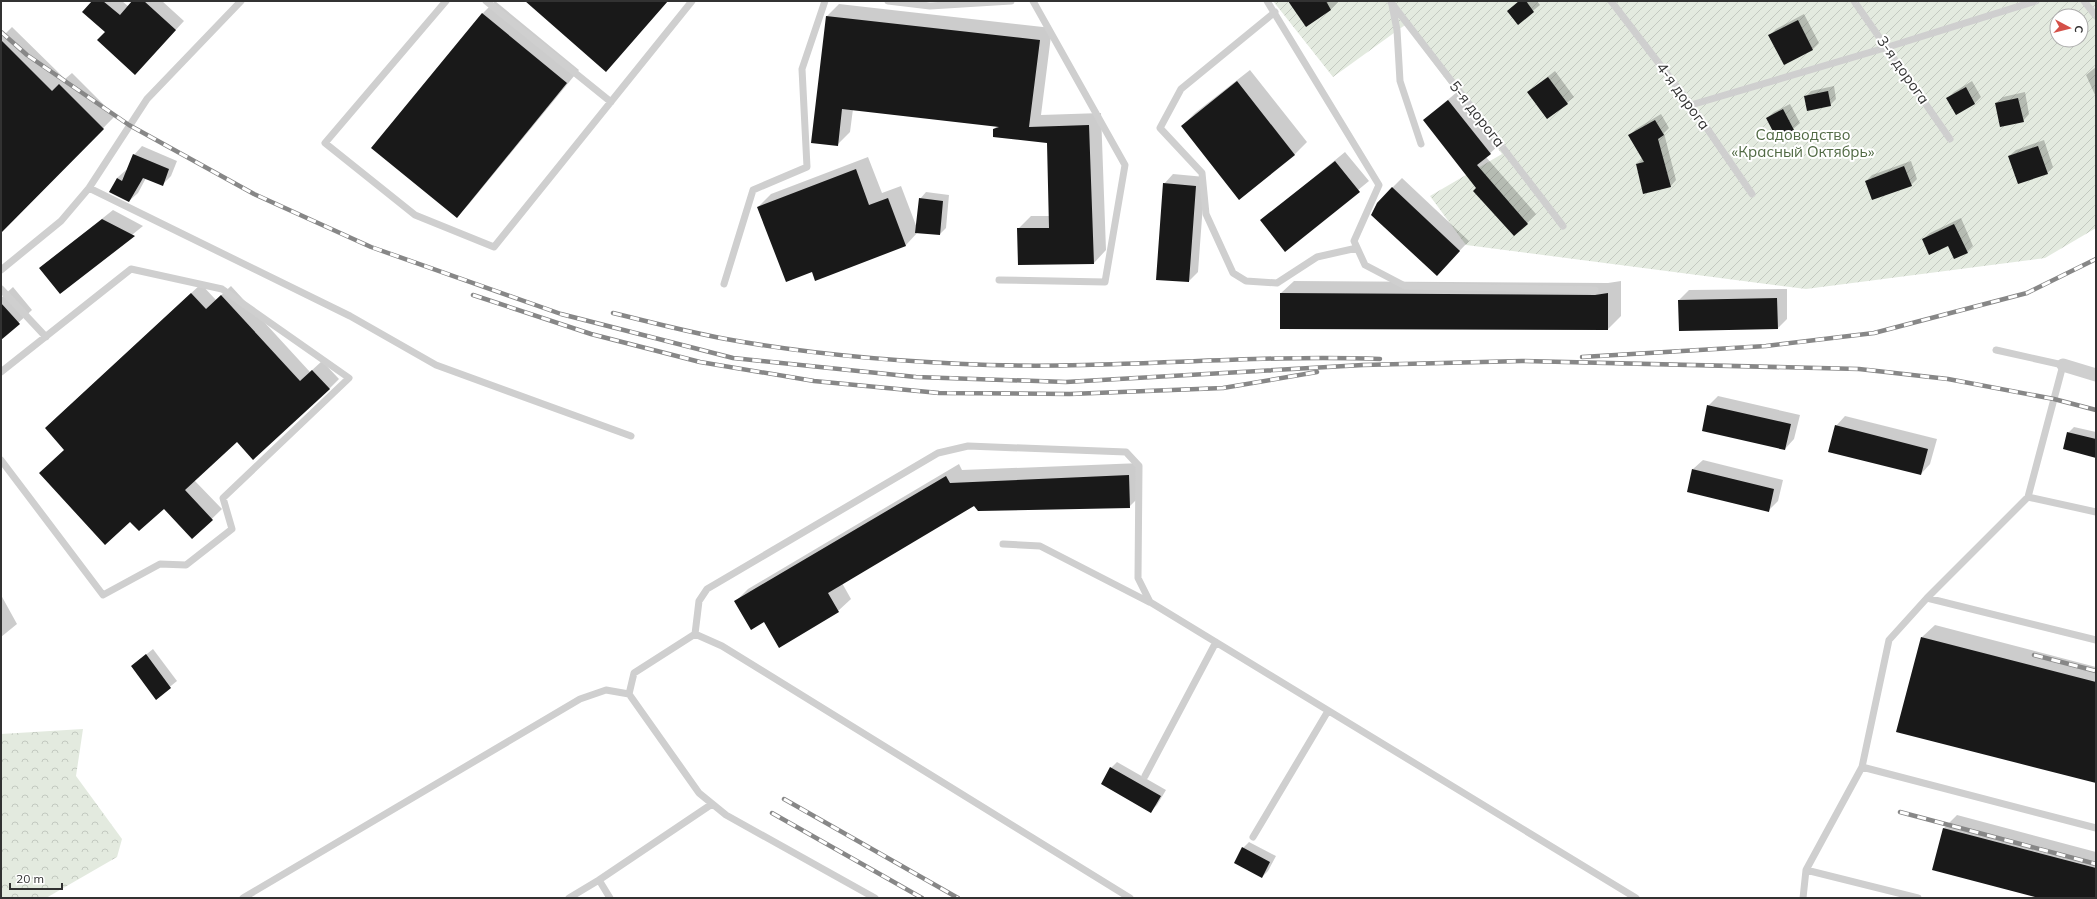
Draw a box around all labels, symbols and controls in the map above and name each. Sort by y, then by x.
north arrow [2049,8,2089,48]
text: С [2071,25,2086,34]
street label: 3-я дорога [1873,32,1934,108]
street label: 4-я дорога [1652,58,1714,133]
street label: 5-я дорога [1446,77,1509,151]
park label: Садоводство «Красный Октябрь» [1732,125,1875,161]
scale bar [10,865,62,891]
text: 20 m [16,871,44,886]

